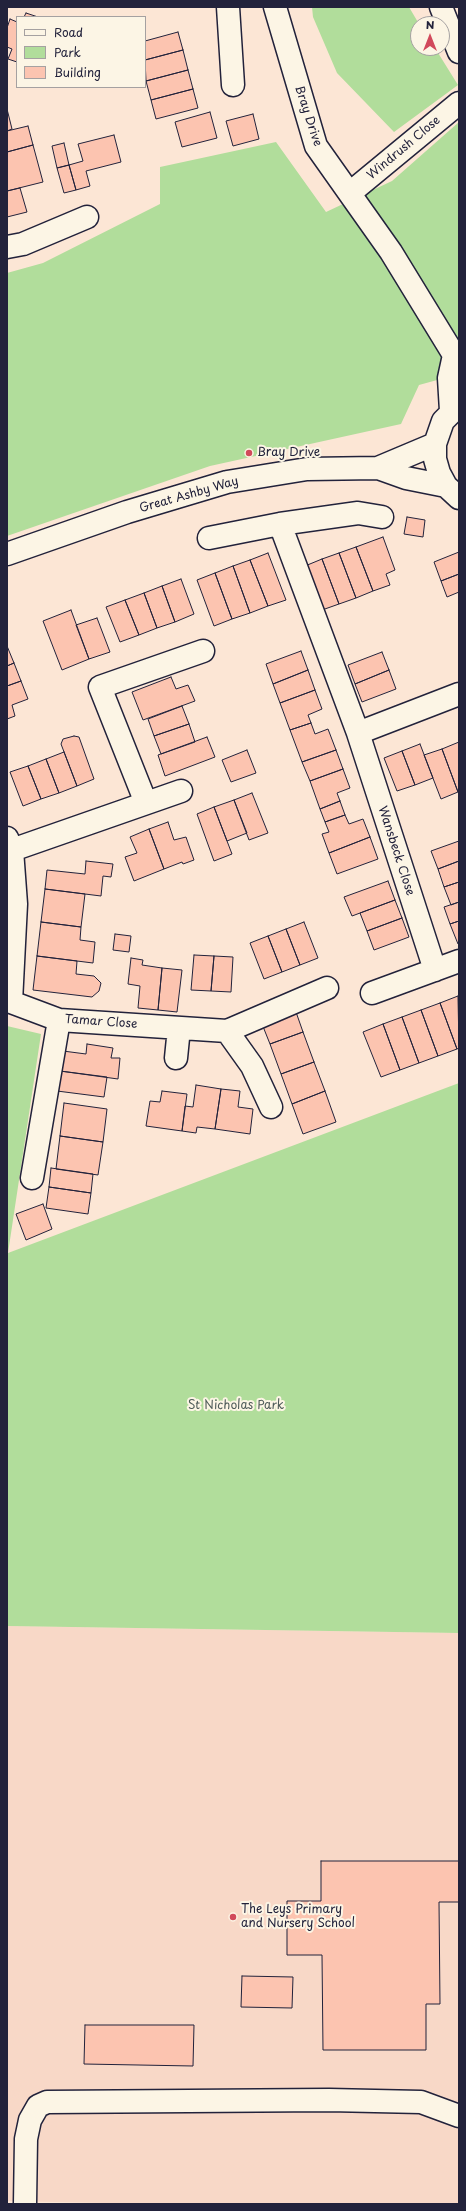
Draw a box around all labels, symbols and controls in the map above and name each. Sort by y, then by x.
legend [16,16,146,88]
north arrow [410,16,450,56]
text: N [426,16,434,33]
text: Road [54,23,83,41]
text: Park [54,43,81,61]
text: Building [54,63,101,81]
street label: Bray Drive [291,84,325,148]
street label: Windrush Close [365,113,443,183]
place label: Bray Drive [257,446,320,460]
marker: Bray Drive [244,448,254,458]
street label: Great Ashby Way [138,474,240,516]
street label: Wansbeck Close [375,804,417,898]
street label: Tamar Close [64,1012,138,1032]
park label: St Nicholas Park [188,1399,284,1413]
place label: The Leys Primary and Nursery School [241,1903,355,1931]
marker: The Leys Primary and Nursery School [228,1912,238,1922]

